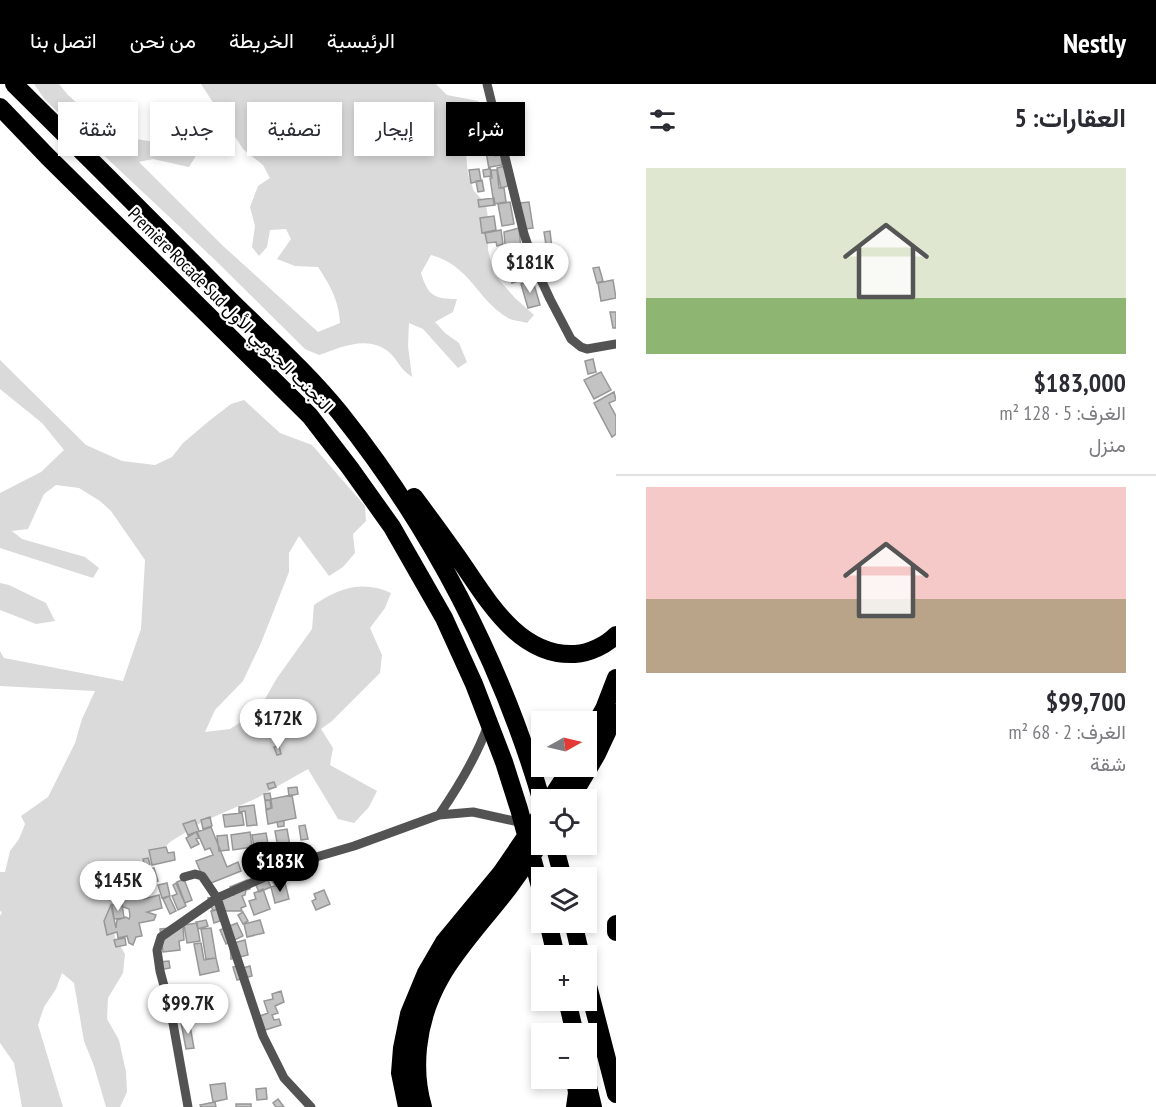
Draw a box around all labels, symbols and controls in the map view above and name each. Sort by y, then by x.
text: Nestly [1063,24,1126,61]
text: اتصل بنا [30,27,97,54]
text: من نحن [130,27,196,54]
text: الخريطة [229,27,294,54]
text: الرئيسية [327,27,395,54]
text: العقارات: 5 [1015,101,1126,134]
chip: شقة [58,102,138,156]
chip: جديد [150,102,235,156]
chip: تصفية [247,102,342,156]
chip: إيجار [354,102,434,156]
chip: شراء [446,102,525,156]
icon: filters [646,104,679,137]
street label: Première Rocade Sud التجنب الجنوبي الأول [121,202,339,420]
icon: home [832,207,940,315]
pin: $181K [488,243,572,294]
text: $181K [506,249,554,275]
text: $183,000 [1033,366,1126,399]
text: الغرف: 5 · 128 m² [999,400,1126,426]
text: منزل [1089,432,1126,458]
icon: home [832,526,940,634]
text: $99,700 [1046,685,1126,718]
pin: $172K [236,699,320,750]
text: $172K [254,705,302,731]
north arrow [531,711,597,777]
map controls [531,711,597,1089]
text: الغرف: 2 · 68 m² [1008,719,1126,745]
text: شقة [1090,751,1126,777]
button: locate [531,789,597,855]
pin: $183K [238,842,322,893]
text: $183K [256,848,304,874]
pin: $145K [76,861,160,912]
text: $145K [94,867,142,893]
button: layers [531,867,597,933]
button: + [531,945,597,1011]
pin: $99.7K [139,984,237,1035]
text: $99.7K [162,990,214,1016]
button: − [531,1023,597,1089]

